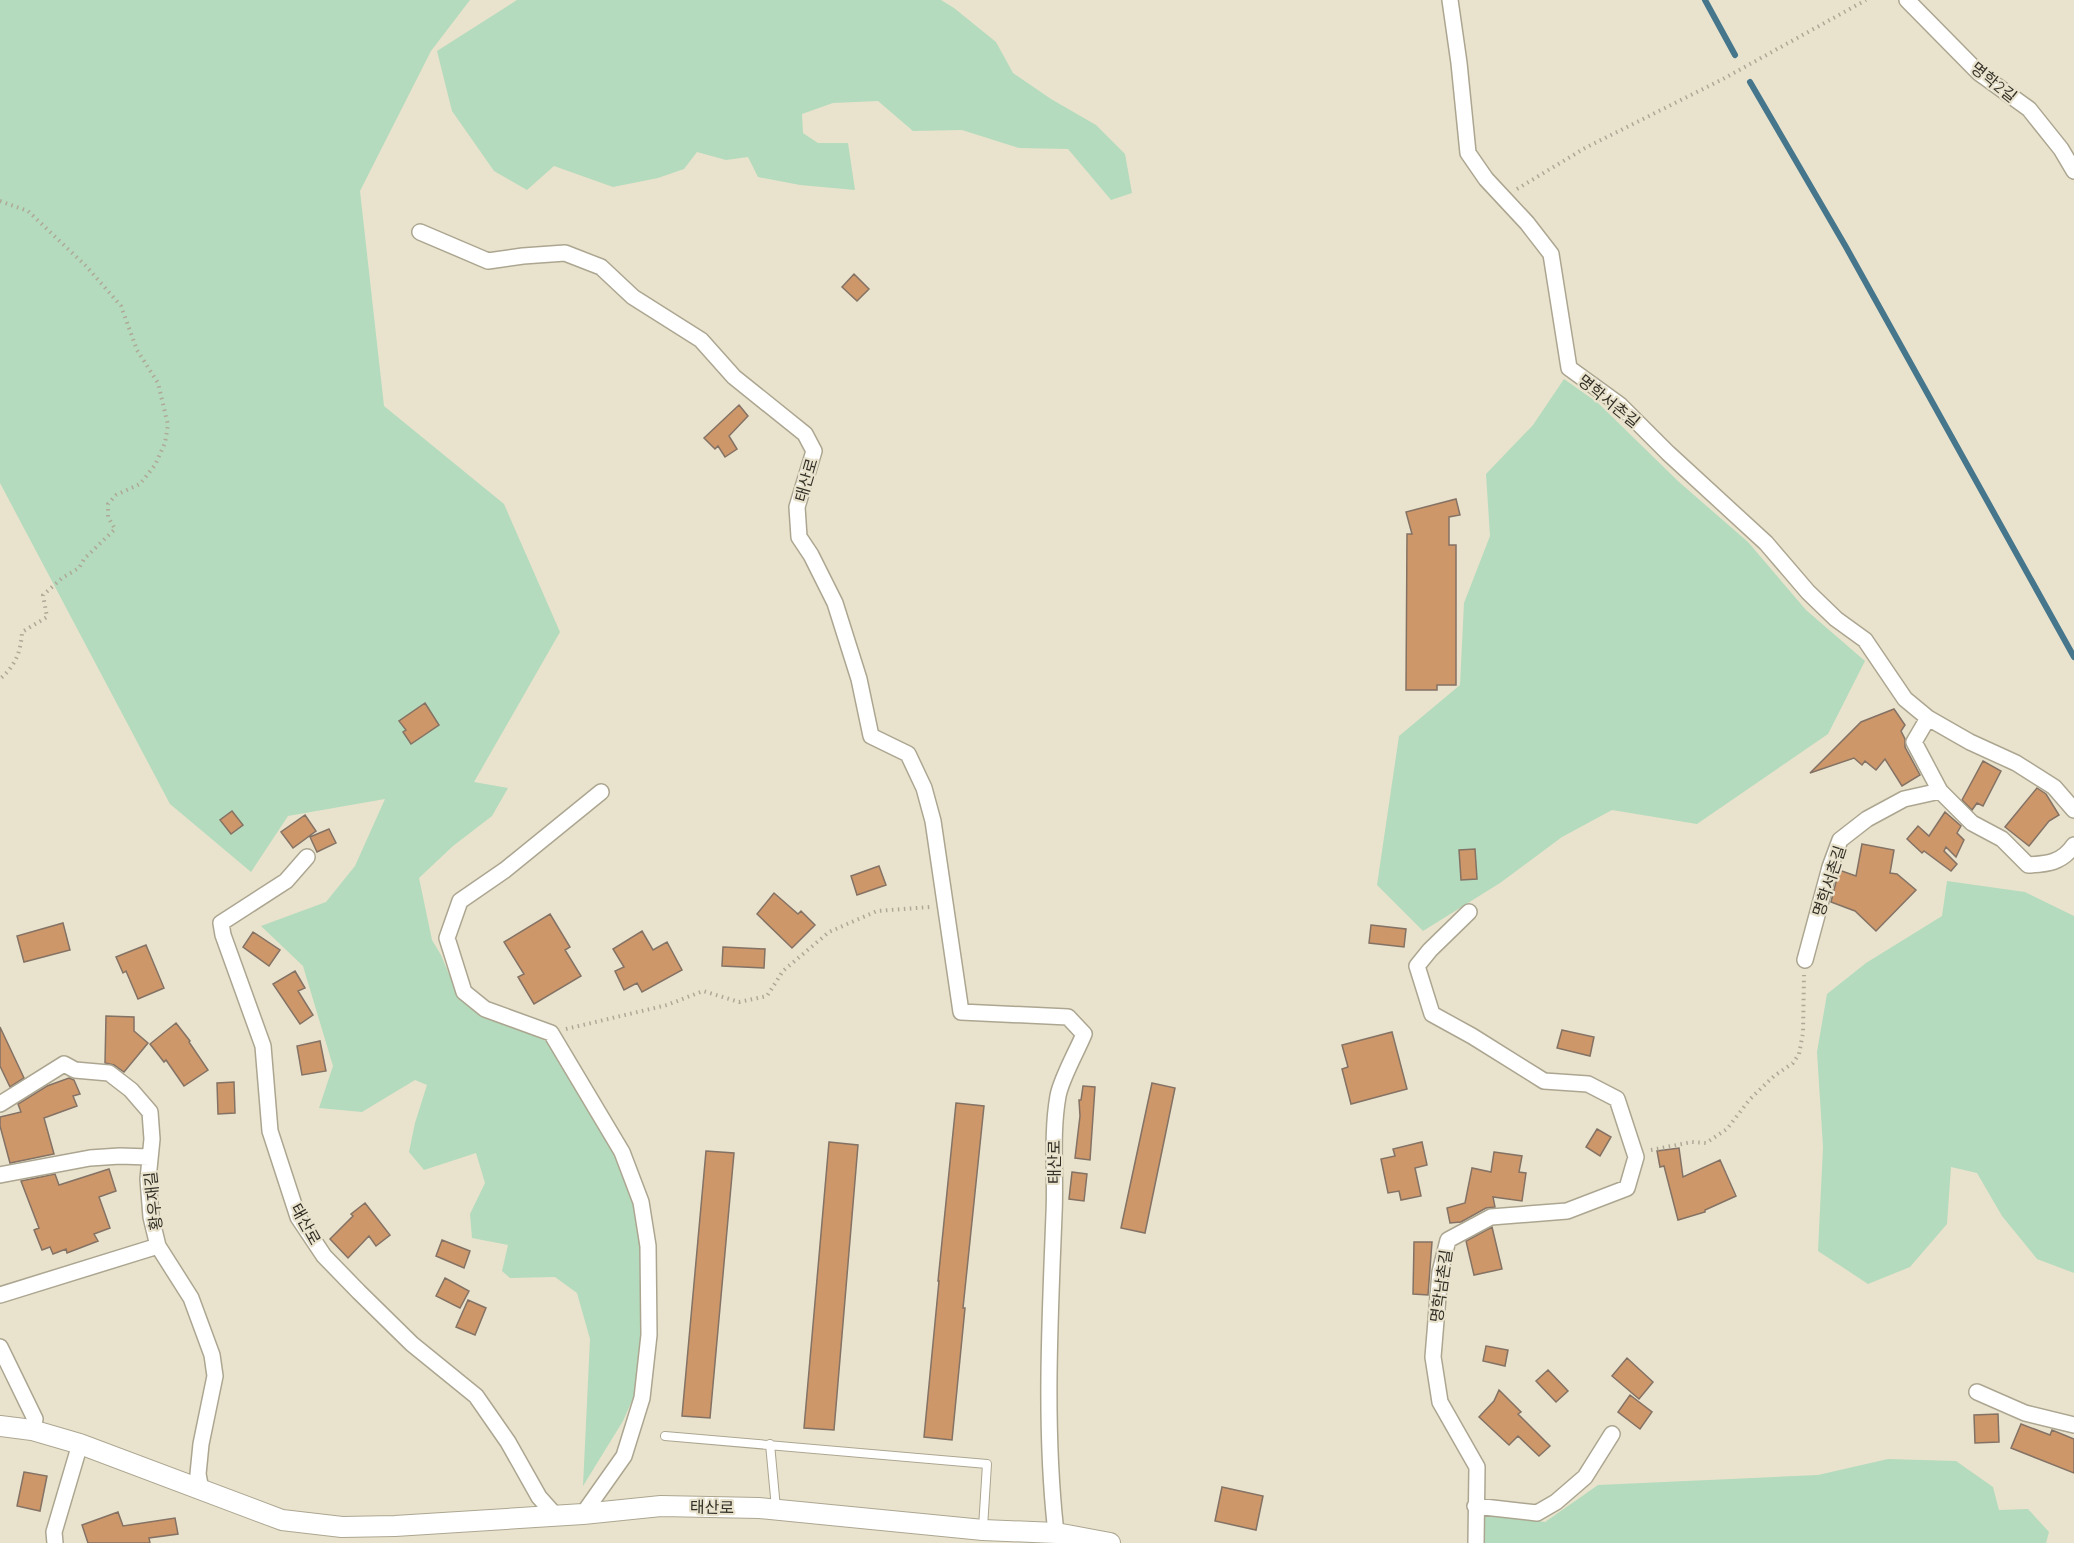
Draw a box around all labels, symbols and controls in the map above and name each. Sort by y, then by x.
street label: 명학2길 [1967,58,2021,106]
street label: 명학서촌길 [1574,370,1644,432]
street label: 태산로 [790,456,822,504]
street label: 명학서촌길 [1808,843,1850,919]
street label: 태산로 [1044,1140,1064,1184]
street label: 황우재길 [140,1171,166,1231]
street label: 태산로 [287,1200,326,1248]
street label: 명학남촌길 [1426,1248,1456,1324]
street label: 태산로 [690,1497,735,1517]

